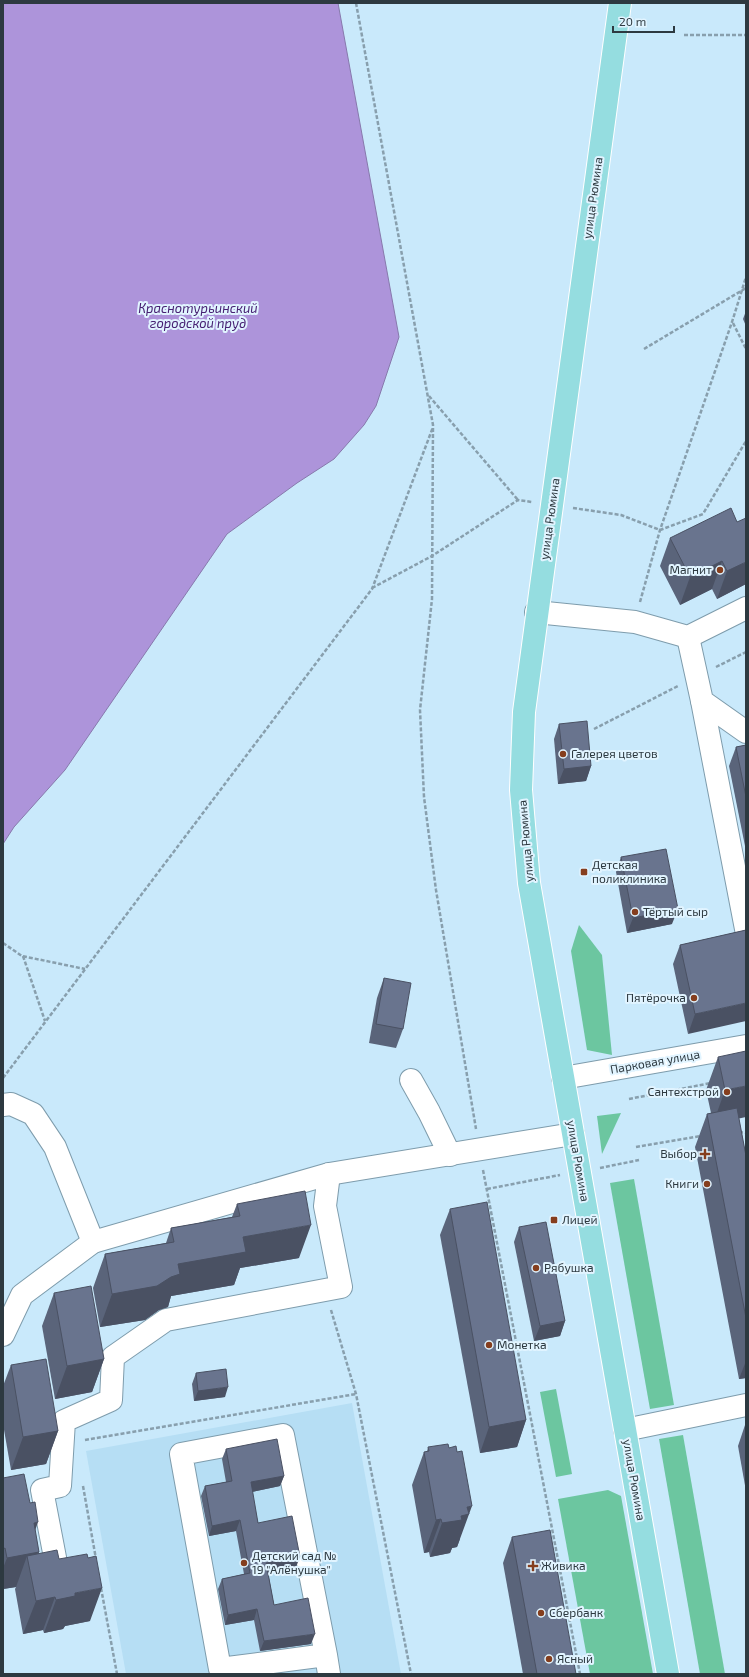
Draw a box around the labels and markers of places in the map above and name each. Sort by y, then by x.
place label: Магнит [669,562,712,576]
marker: Магнит [715,565,725,575]
place label: Галерея цветов [571,746,658,760]
marker: Галерея цветов [558,749,568,759]
place label: Детская поликлиника [592,857,667,885]
marker: Детская поликлиника [579,867,589,877]
place label: Тёртый сыр [643,904,708,918]
marker: Тёртый сыр [630,907,640,917]
place label: Пятёрочка [626,990,686,1004]
marker: Пятёрочка [689,993,699,1003]
place label: Сантехстрой [648,1084,719,1098]
marker: Сантехстрой [722,1087,732,1097]
place label: Выбор [660,1146,697,1160]
marker: Выбор [700,1149,710,1159]
place label: Книги [665,1176,699,1190]
marker: Книги [702,1179,712,1189]
place label: Лицей [562,1212,597,1226]
marker: Лицей [549,1215,559,1225]
place label: Рябушка [544,1260,594,1275]
marker: Рябушка [531,1263,541,1273]
place label: Монетка [497,1337,547,1351]
marker: Монетка [484,1340,494,1350]
place label: Детский сад № 19 "Алёнушка" [252,1548,337,1577]
marker: Детский сад № 19 "Алёнушка" [239,1558,249,1568]
place label: Живика [541,1558,586,1572]
marker: Живика [528,1561,538,1571]
place label: Сбербанк [549,1605,604,1619]
marker: Сбербанк [536,1608,546,1618]
place label: Ясный [557,1651,593,1665]
marker: Ясный [544,1654,554,1664]

